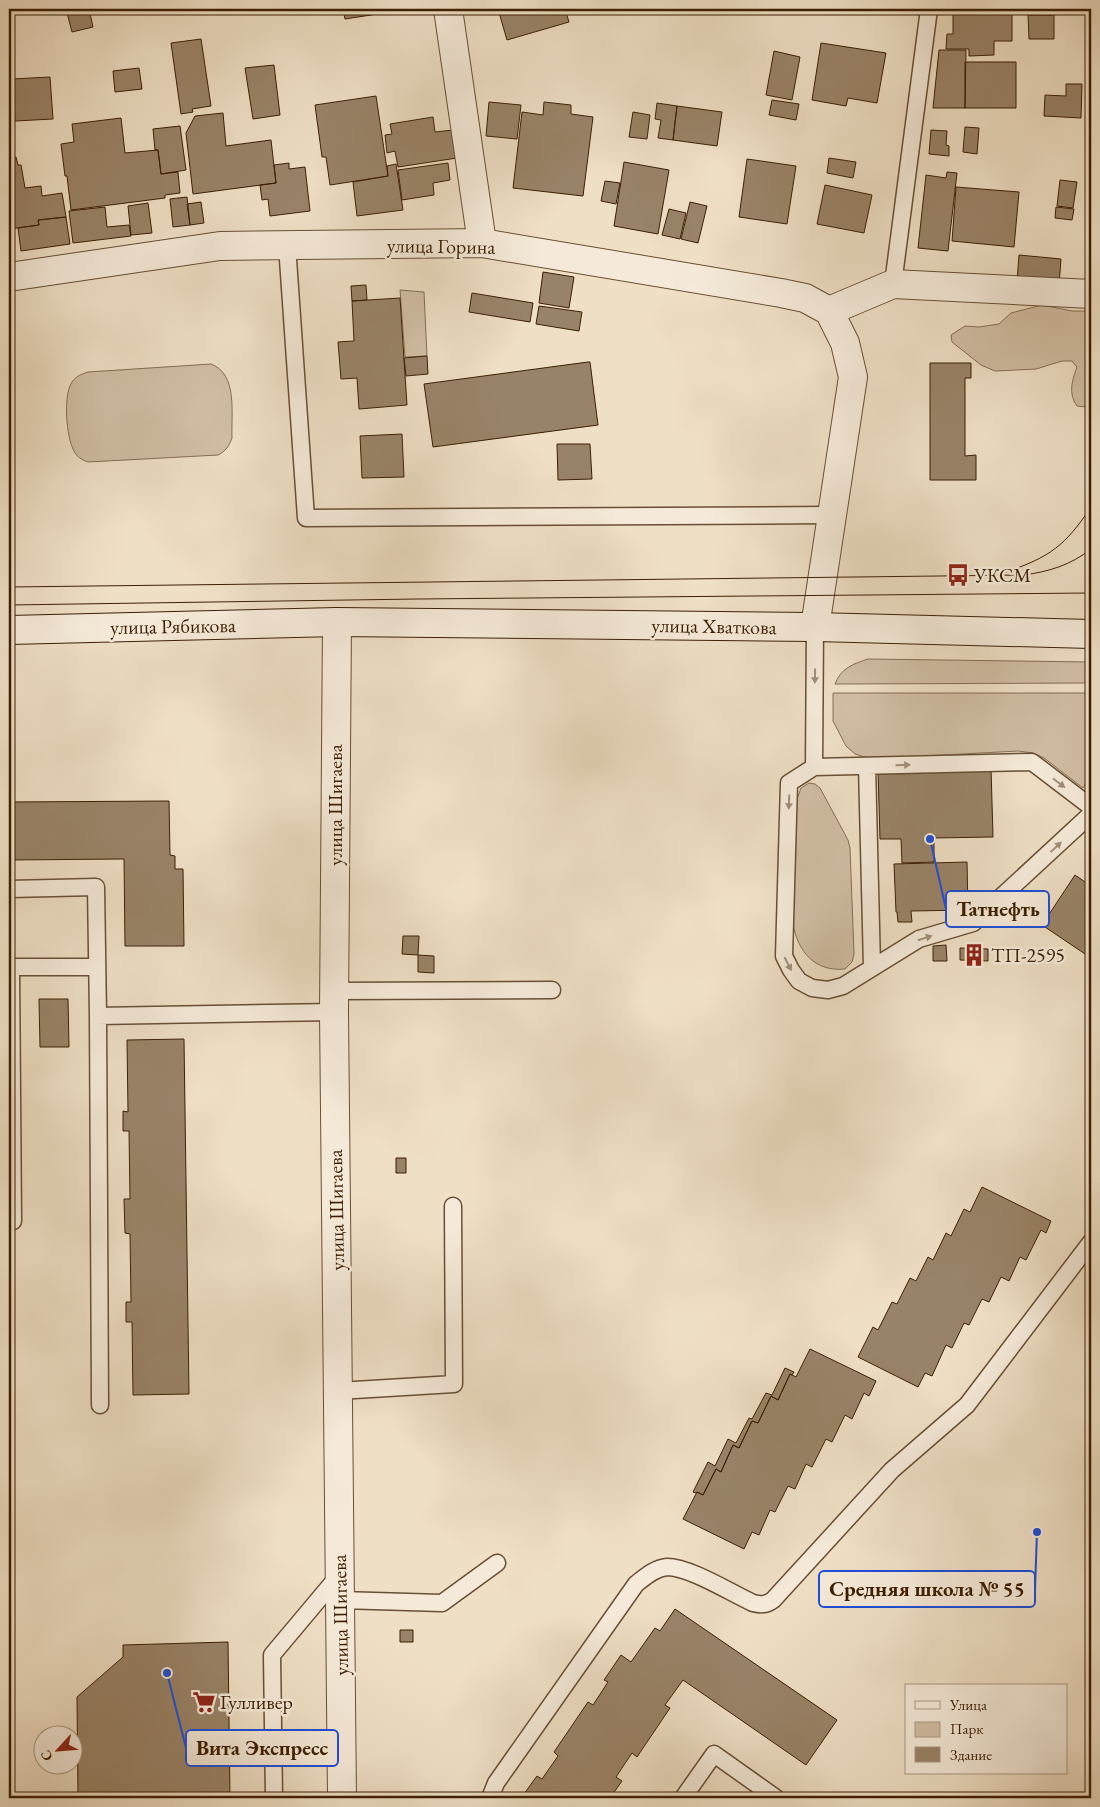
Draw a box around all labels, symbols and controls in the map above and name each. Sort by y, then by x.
street label: улица Горина [387,232,495,260]
bus stop icon: УКСМ [945,562,971,588]
place label: УКСМ [973,562,1031,588]
street label: улица Рябикова [110,612,236,640]
street label: улица Хваткова [651,612,777,640]
one-way arrow [811,668,819,684]
street label: улица Шигаева [322,744,348,866]
one-way arrow [896,761,912,769]
one-way arrow [1052,777,1065,788]
one-way arrow [785,794,793,810]
one-way arrow [1049,841,1061,853]
callout: Татнефть [946,891,1049,927]
text: Татнефть [956,895,1040,922]
one-way arrow [918,933,933,941]
building icon: ТП-2595 [961,942,987,968]
place label: ТП-2595 [991,942,1065,968]
one-way arrow [784,956,792,971]
street label: улица Шигаева [322,1149,350,1271]
street label: улица Шигаева [326,1554,354,1676]
callout: Средняя школа № 55 [819,1571,1035,1607]
text: Средняя школа № 55 [829,1575,1025,1602]
legend [905,1684,1068,1774]
supermarket icon: Гулливер [191,1689,217,1715]
place label: Гулливер [220,1689,293,1715]
text: Улица [949,1695,987,1714]
text: Парк [950,1719,983,1738]
north arrow [32,1724,82,1774]
callout: Вита Экспресс [186,1730,338,1766]
text: Вита Экспресс [196,1734,328,1761]
text: Здание [950,1745,992,1764]
text: С [36,1747,57,1764]

